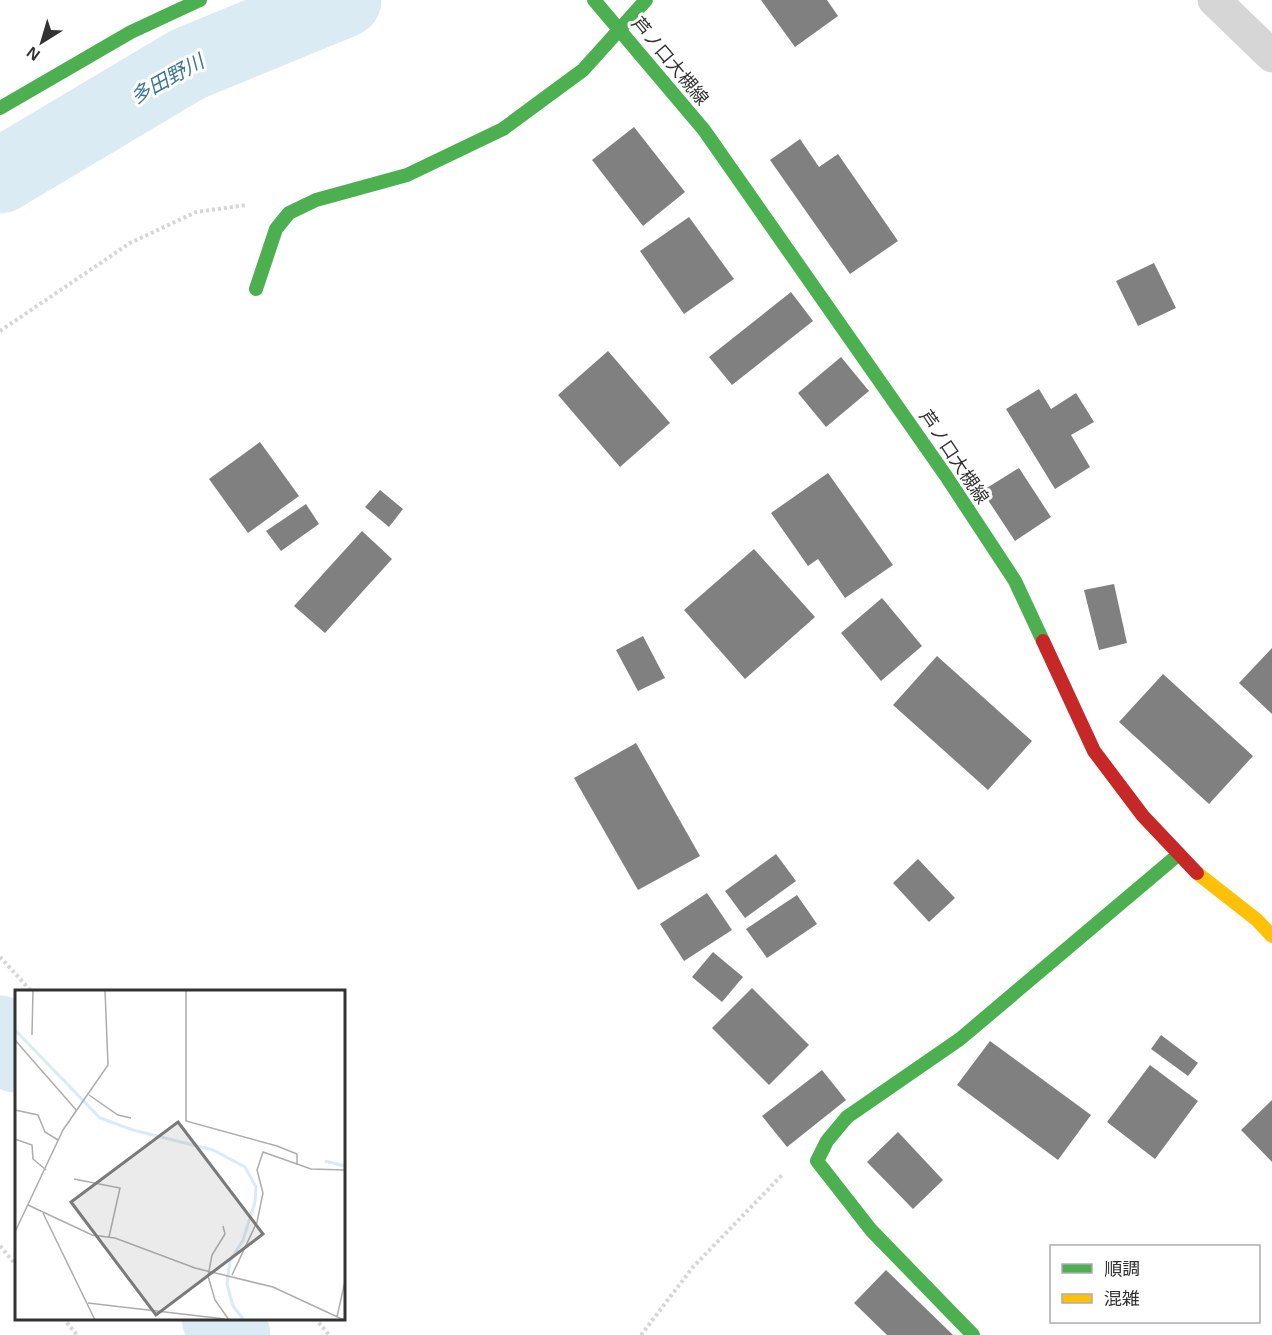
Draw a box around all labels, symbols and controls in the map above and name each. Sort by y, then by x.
north arrow [12,12,72,72]
street label: 芦ノ口大槻線 [628,13,712,109]
text: N [24,43,43,64]
water label: 多田野川 [127,49,209,108]
street label: 芦ノ口大槻線 [916,407,992,507]
inset map [15,990,345,1320]
legend [1050,1245,1260,1323]
text: 順調 [1104,1259,1140,1279]
text: 混雑 [1104,1289,1140,1309]

